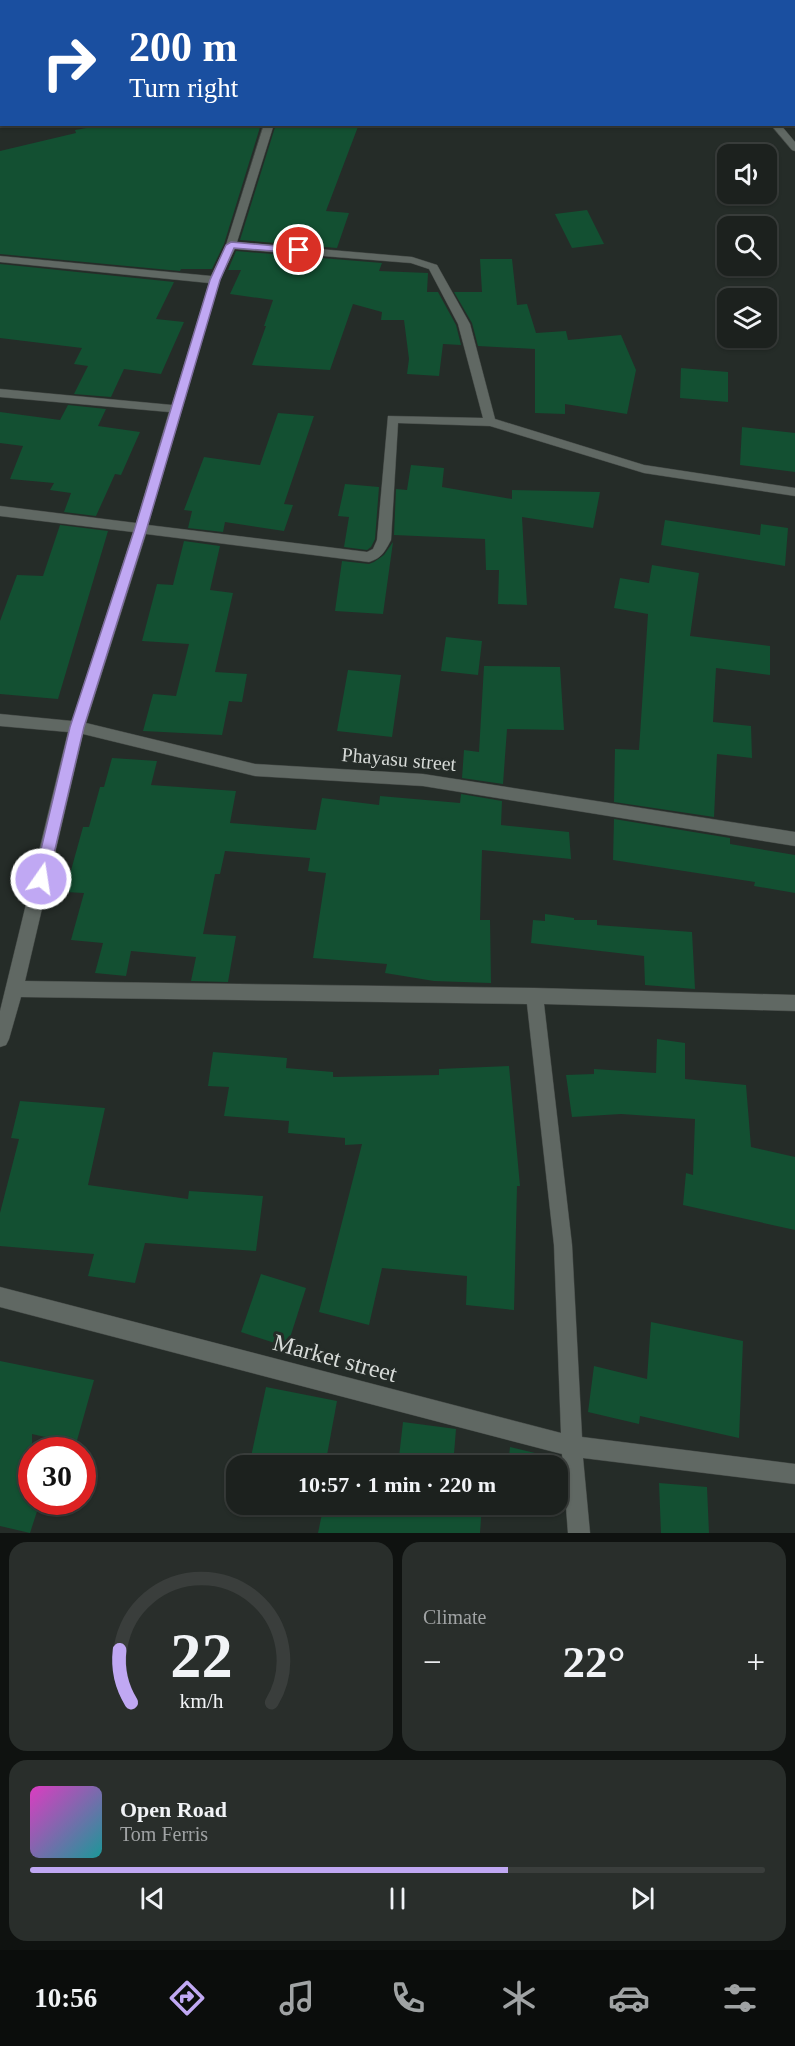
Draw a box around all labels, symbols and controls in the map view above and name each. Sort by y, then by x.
icon: right [30,24,108,102]
text: 200 m [129,24,238,70]
text: Turn right [129,73,238,103]
map controls [717,144,777,348]
button: sound [717,144,777,204]
button: search [717,216,777,276]
pin [273,224,324,275]
icon: arrive [282,233,315,266]
button: layers [717,288,777,348]
street label: Phayasu street [341,743,458,776]
position arrow [9,847,73,911]
street label: Market street [270,1329,400,1387]
speed limit sign: 30 [18,1437,96,1515]
text: 10:57 · 1 min · 220 m [298,1472,496,1497]
text: Climate [423,1606,486,1628]
text: 22 [170,1621,232,1690]
text: 22° [563,1637,626,1687]
text: − [423,1644,442,1680]
text: + [746,1644,765,1680]
text: km/h [179,1690,223,1714]
text: Open Road [120,1797,227,1822]
text: Tom Ferris [120,1823,208,1845]
icon: previous [136,1882,169,1915]
icon: pause [381,1882,414,1915]
icon: next [626,1882,659,1915]
icon: directions [166,1977,208,2019]
icon: music [276,1977,318,2019]
icon: phone [387,1977,429,2019]
icon: climate [498,1977,540,2019]
icon: car [608,1977,650,2019]
icon: filters [719,1977,761,2019]
text: 10:56 [34,1983,97,2013]

